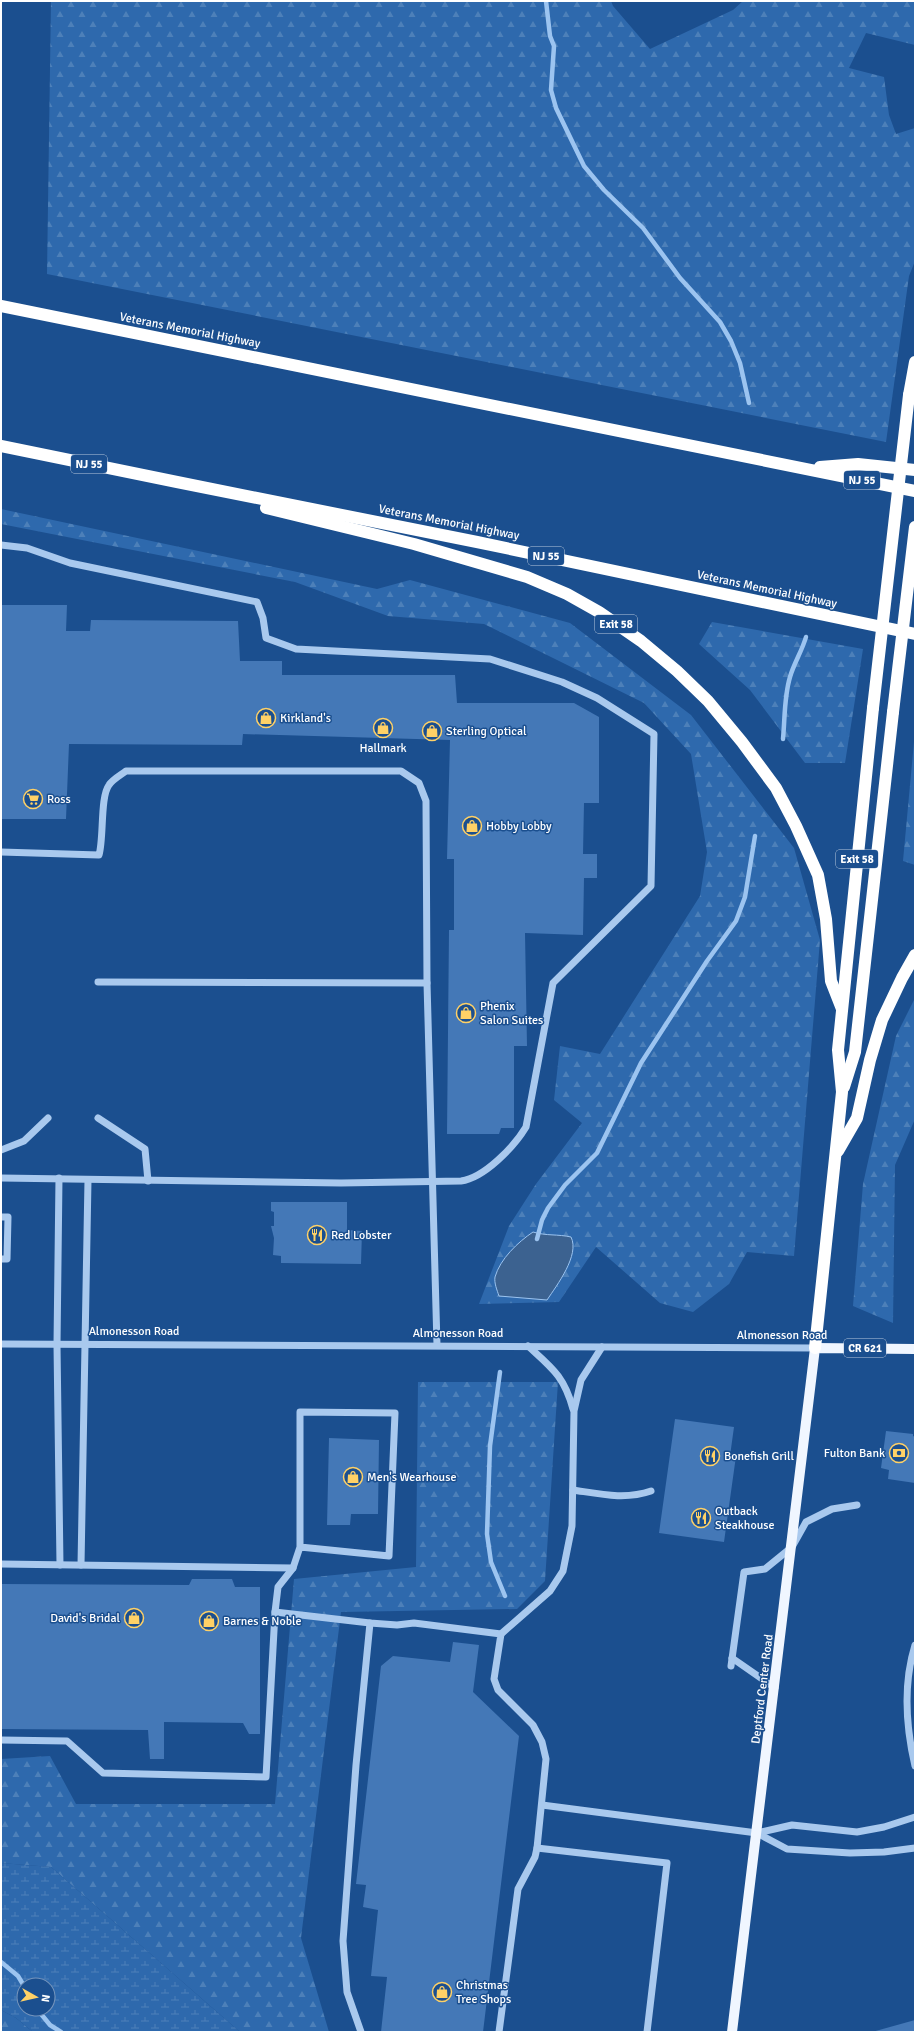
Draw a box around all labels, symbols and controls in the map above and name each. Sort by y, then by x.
street label: Veterans Memorial Highway [118,309,262,352]
road number: NJ 55 [71,455,107,473]
road number: NJ 55 [844,471,880,489]
street label: Veterans Memorial Highway [377,501,521,544]
road number: NJ 55 [528,547,564,565]
street label: Veterans Memorial Highway [695,567,839,612]
road number: Exit 58 [595,615,637,633]
shop icon: Kirkland's [255,707,277,729]
place label: Kirkland's [280,711,331,726]
shop icon: Hallmark [372,717,394,739]
shop icon: Sterling Optical [421,720,443,742]
place label: Sterling Optical [446,724,527,739]
place label: Hallmark [359,741,407,756]
supermarket icon: Ross [22,788,44,810]
place label: Ross [47,792,71,807]
shop icon: Hobby Lobby [461,815,483,837]
place label: Hobby Lobby [486,819,552,834]
road number: Exit 58 [836,850,878,868]
place label: Phenix Salon Suites [480,999,543,1028]
shop icon: Phenix Salon Suites [455,1002,477,1024]
restaurant icon: Red Lobster [306,1224,328,1246]
place label: Red Lobster [331,1228,392,1243]
street label: Almonesson Road [89,1324,179,1339]
street label: Almonesson Road [413,1326,503,1341]
street label: Almonesson Road [737,1328,827,1343]
road number: CR 621 [844,1339,886,1357]
bank icon: Fulton Bank [888,1442,910,1464]
restaurant icon: Bonefish Grill [699,1445,721,1467]
place label: Fulton Bank [824,1446,885,1461]
place label: Bonefish Grill [724,1449,794,1464]
shop icon: Men's Wearhouse [342,1466,364,1488]
place label: Men's Wearhouse [367,1470,456,1485]
place label: Outback Steakhouse [715,1504,774,1533]
restaurant icon: Outback Steakhouse [690,1507,712,1529]
shop icon: David's Bridal [123,1607,145,1629]
shop icon: Barnes & Noble [198,1610,220,1632]
place label: David's Bridal [50,1611,120,1626]
place label: Barnes & Noble [223,1614,301,1629]
street label: Deptford Center Road [748,1633,777,1745]
north arrow [16,1977,56,2017]
place label: Christmas Tree Shops [456,1978,511,2007]
shop icon: Christmas Tree Shops [431,1981,453,2003]
text: N [38,1994,52,2003]

